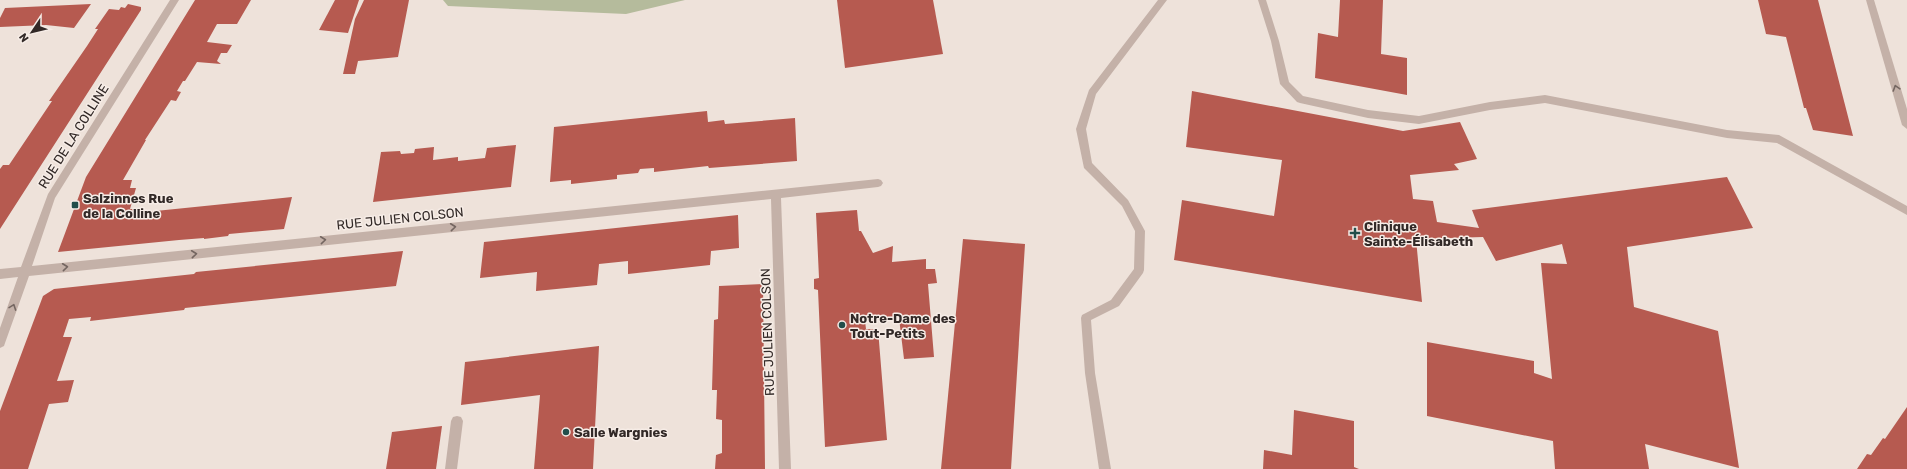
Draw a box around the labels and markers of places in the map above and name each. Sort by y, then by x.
place label: Salzinnes Rue de la Colline [83,191,174,221]
marker: Salzinnes Rue de la Colline [70,200,80,210]
place label: Clinique Sainte-Élisabeth [1364,219,1473,249]
marker: Clinique Sainte-Élisabeth [1349,227,1361,239]
place label: Notre-Dame des Tout-Petits [850,311,956,341]
marker: Notre-Dame des Tout-Petits [837,320,847,330]
place label: Salle Wargnies [574,425,667,440]
marker: Salle Wargnies [561,427,571,437]

